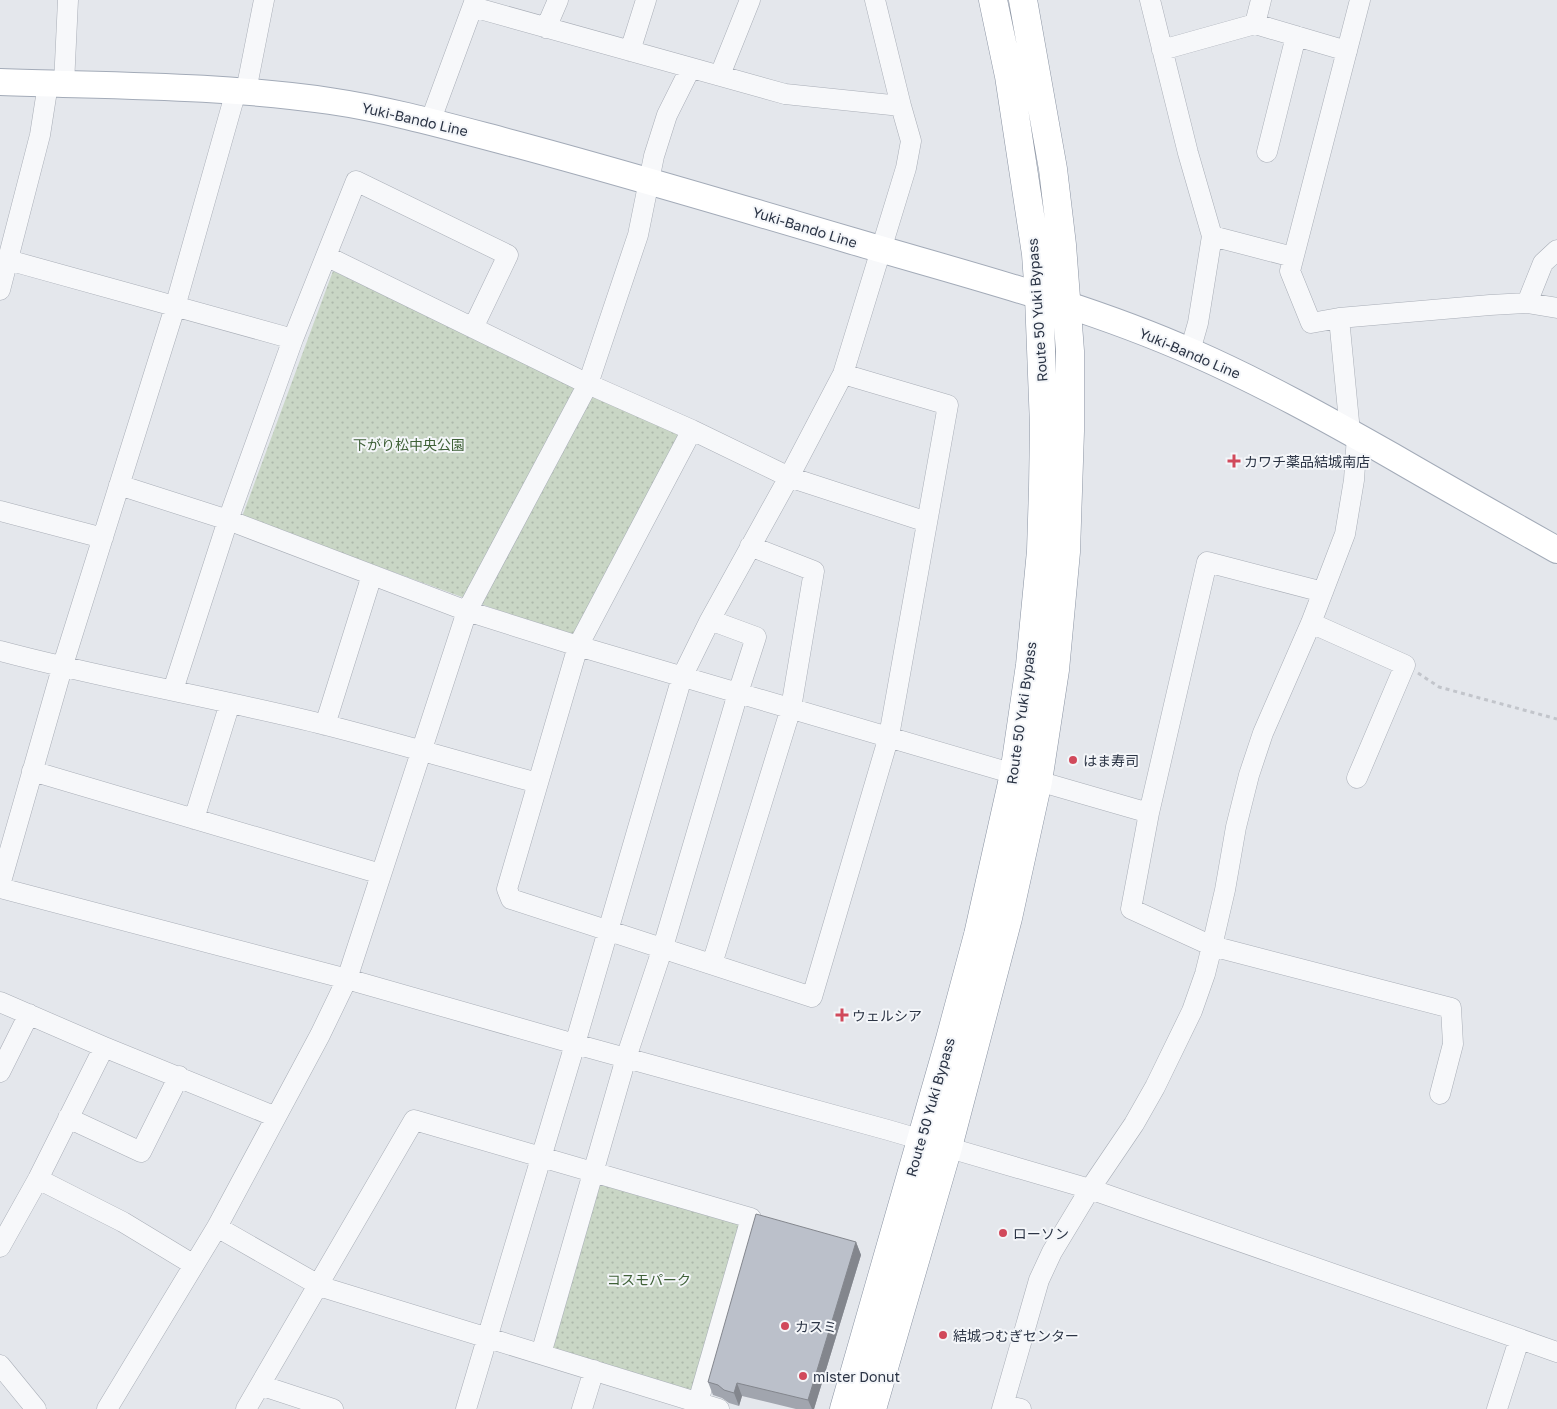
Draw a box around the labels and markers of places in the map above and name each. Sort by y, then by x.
place label: カワチ薬品結城南店 [1244,453,1370,470]
marker: カワチ薬品結城南店 [1228,455,1240,467]
place label: はま寿司 [1083,752,1139,769]
marker: はま寿司 [1067,754,1079,766]
place label: ウェルシア [852,1007,922,1024]
marker: ウェルシア [836,1009,848,1021]
place label: ローソン [1013,1225,1069,1242]
marker: ローソン [997,1227,1009,1239]
place label: カスミ [795,1318,837,1335]
marker: カスミ [779,1320,791,1332]
place label: 結城つむぎセンター [953,1327,1079,1344]
marker: 結城つむぎセンター [937,1329,949,1341]
place label: mister Donut [813,1368,900,1385]
marker: mister Donut [797,1370,809,1382]

